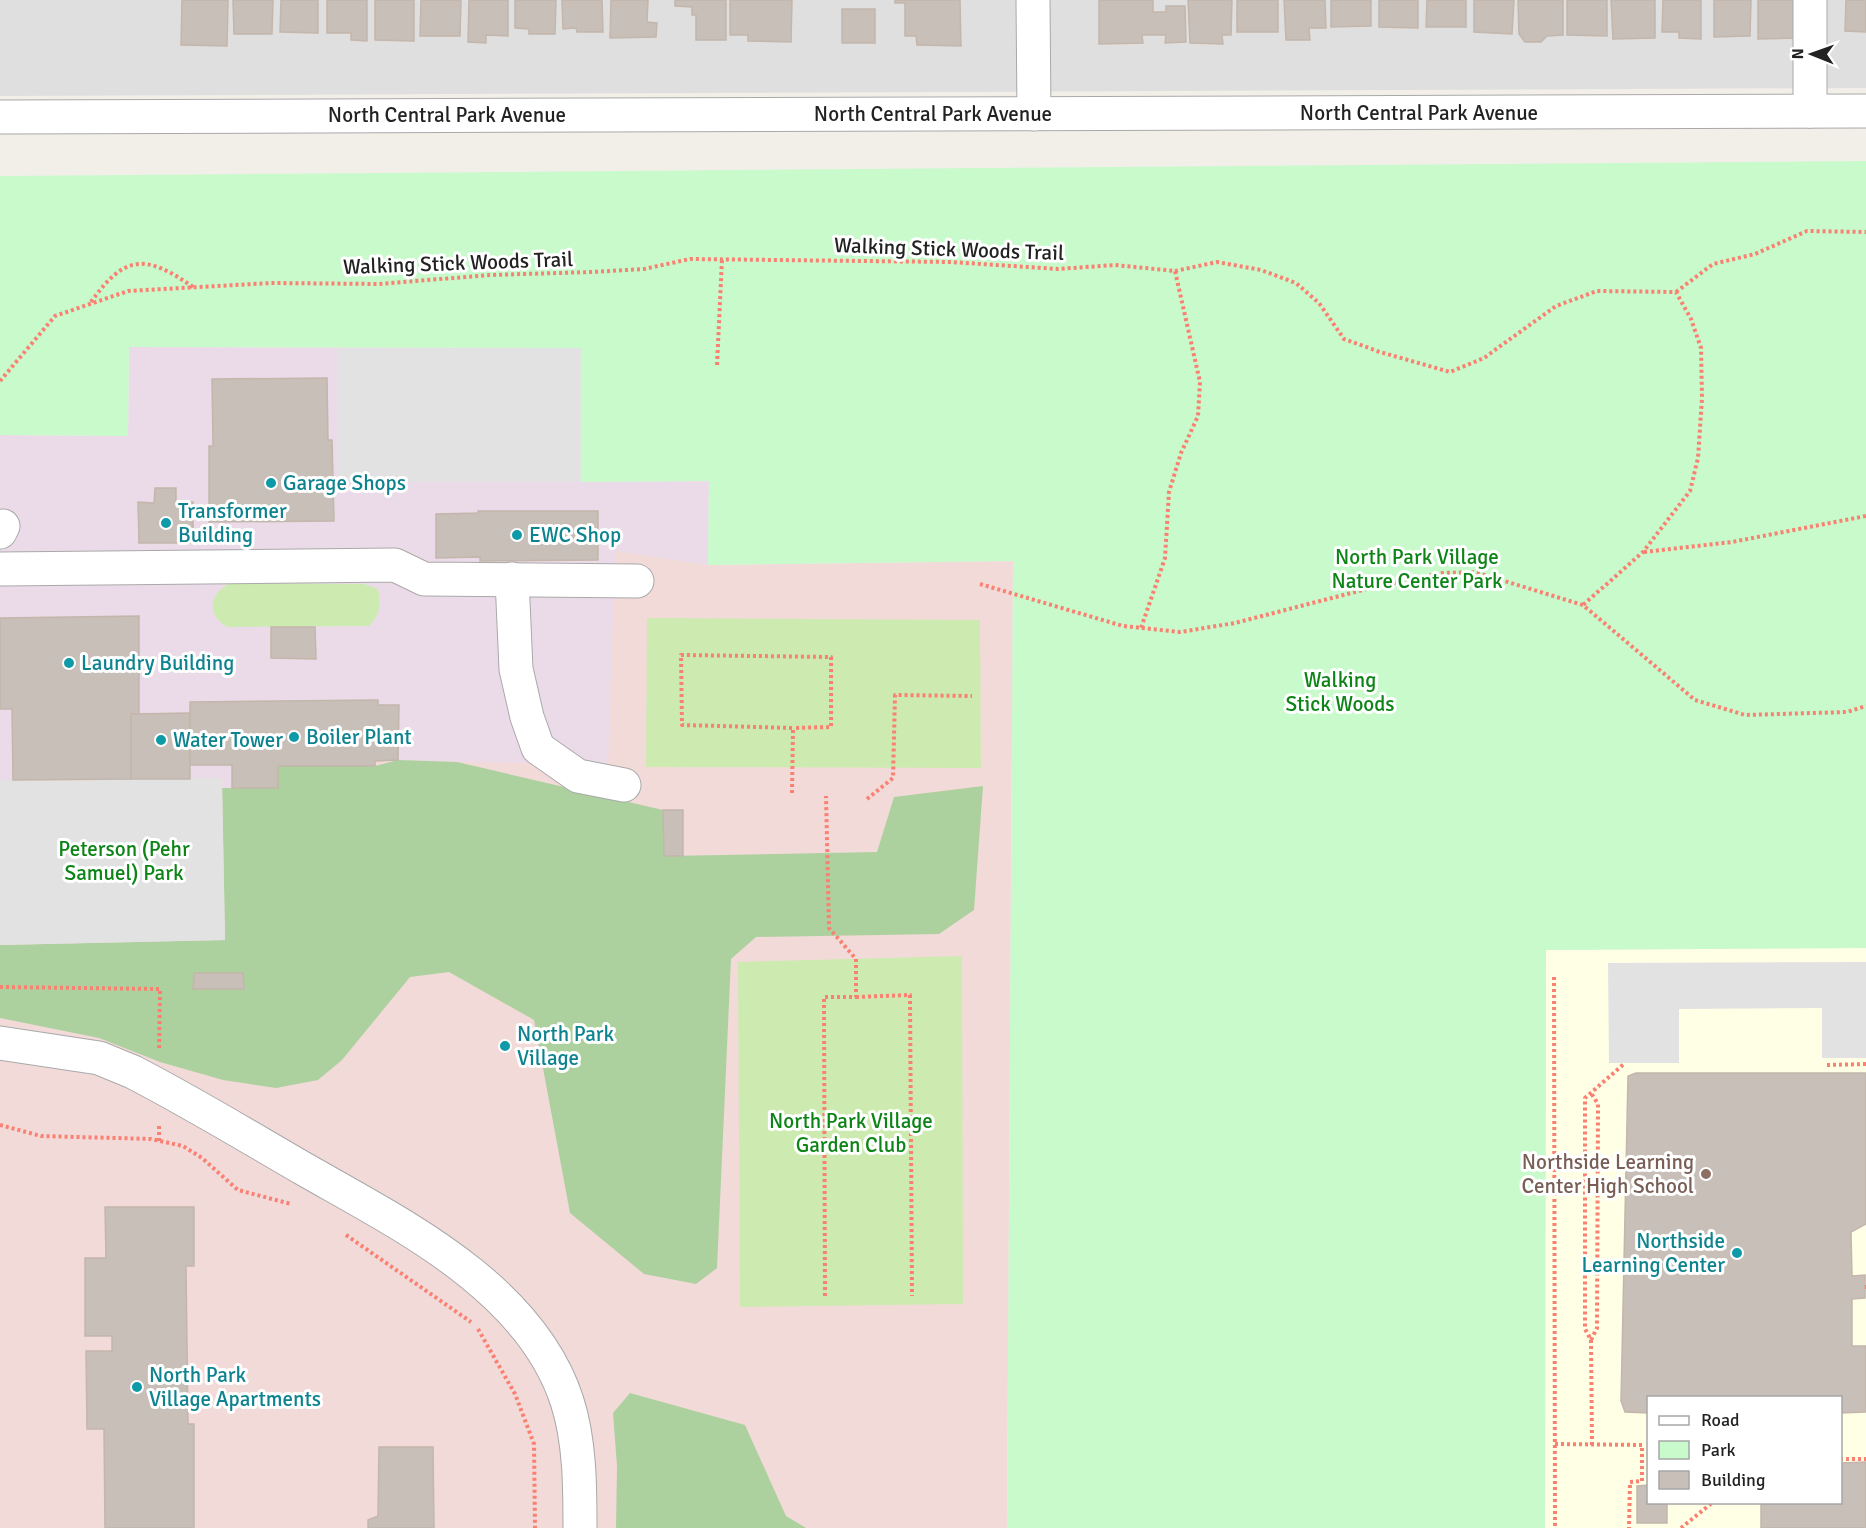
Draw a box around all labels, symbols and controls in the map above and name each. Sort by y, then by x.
north arrow [1782,24,1842,84]
text: N [1788,48,1808,59]
street label: North Central Park Avenue [1300,100,1538,126]
street label: North Central Park Avenue [814,101,1052,127]
street label: North Central Park Avenue [328,102,566,128]
street label: Walking Stick Woods Trail [833,232,1065,266]
street label: Walking Stick Woods Trail [342,246,574,280]
place label: Garage Shops [283,470,406,496]
marker: Garage Shops [264,476,278,490]
place label: Transformer Building [178,498,287,548]
marker: Transformer Building [159,516,173,530]
place label: EWC Shop [529,522,621,548]
marker: EWC Shop [510,528,524,542]
park label: North Park Village Nature Center Park [1332,544,1503,594]
place label: Laundry Building [81,650,234,676]
marker: Laundry Building [62,656,76,670]
park label: Walking Stick Woods [1285,667,1395,717]
place label: Boiler Plant [306,724,412,750]
place label: Water Tower [173,727,283,753]
marker: Boiler Plant [287,730,301,744]
marker: Water Tower [154,733,168,747]
park label: Peterson (Pehr Samuel) Park [58,836,190,886]
place label: North Park Village [517,1021,615,1071]
marker: North Park Village [498,1039,512,1053]
park label: North Park Village Garden Club [769,1108,933,1158]
place label: Northside Learning Center High School [1521,1149,1694,1199]
marker: Northside Learning Center High School [1699,1167,1713,1181]
place label: Northside Learning Center [1581,1228,1725,1278]
marker: Northside Learning Center [1730,1246,1744,1260]
place label: North Park Village Apartments [149,1362,321,1412]
marker: North Park Village Apartments [130,1380,144,1394]
legend [1647,1396,1842,1504]
text: Road [1701,1409,1740,1431]
text: Park [1701,1439,1736,1461]
text: Building [1701,1469,1765,1491]

